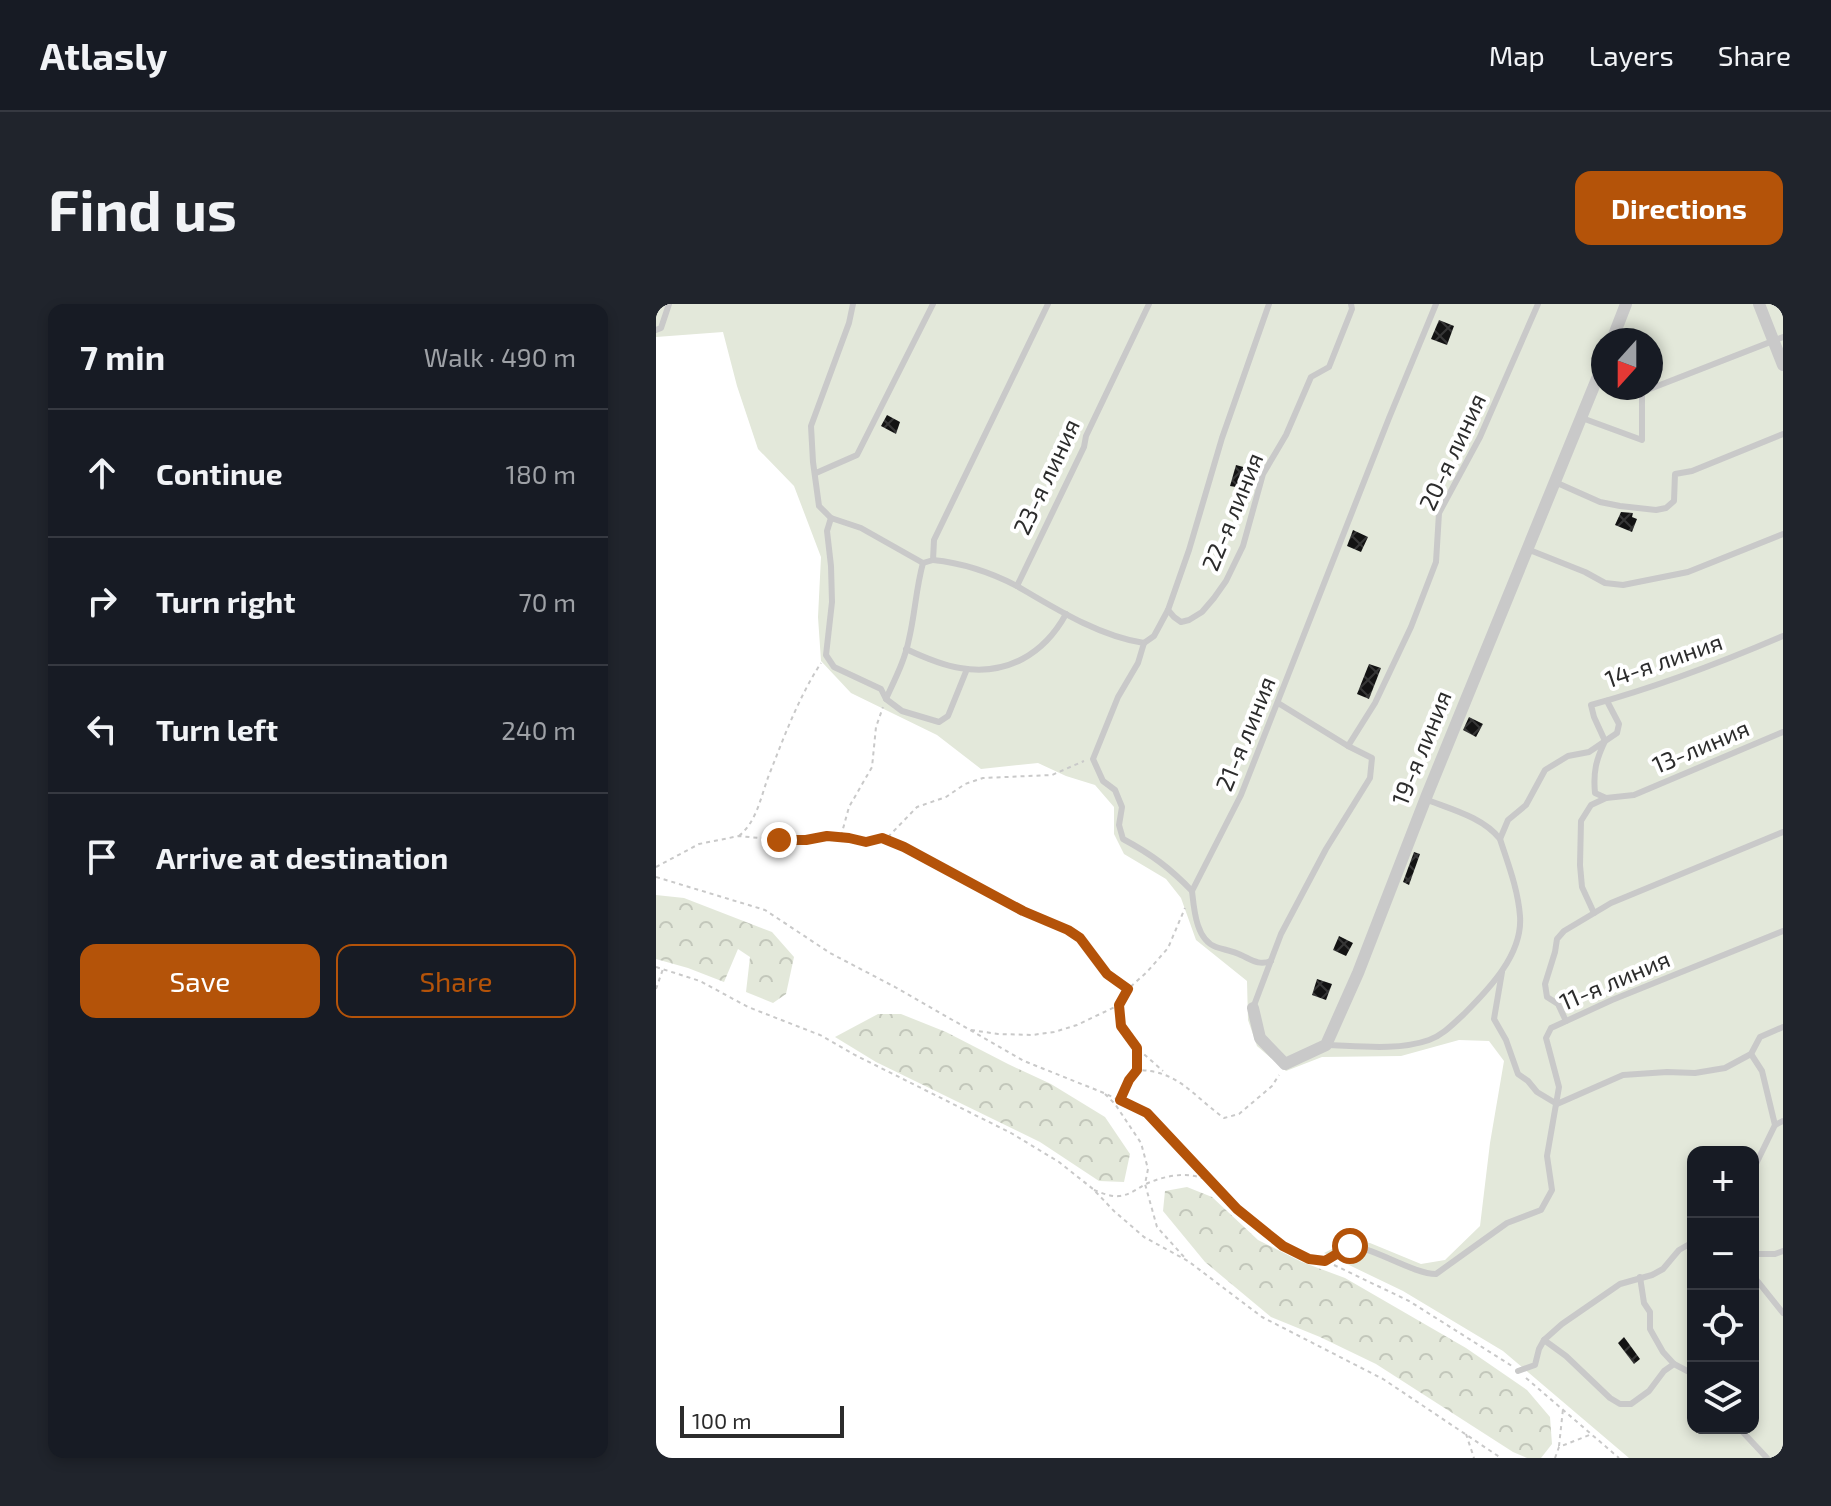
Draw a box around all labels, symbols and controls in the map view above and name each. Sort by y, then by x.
text: Atlasly [40,32,167,78]
text: Map [1489,38,1545,72]
text: Layers [1589,38,1674,72]
text: Share [1718,38,1791,72]
button: Directions [1575,171,1783,245]
text: Find us [48,175,237,242]
north arrow [1591,328,1663,400]
text: 7 min [80,336,165,377]
text: Walk · 490 m [424,341,576,372]
street label: 20-я линия [1412,388,1491,514]
street label: 23-я линия [1006,414,1085,539]
street label: 22-я линия [1195,448,1268,575]
icon: ahead [80,451,124,495]
text: Continue [156,455,283,491]
text: 180 m [506,458,576,489]
icon: right [80,579,124,623]
text: Turn right [156,583,296,619]
text: 70 m [518,586,576,617]
street label: 14-я линия [1601,626,1726,693]
street label: 21-я линия [1209,672,1281,795]
street label: 19-я линия [1384,686,1457,809]
icon: left [80,707,124,751]
text: Turn left [156,711,278,747]
street label: 13-линия [1648,712,1753,779]
text: 240 m [501,714,576,745]
route end [761,822,797,858]
icon: arrive [80,835,124,879]
text: Arrive at destination [156,839,448,875]
street label: 11-я линия [1555,943,1674,1016]
button: Save [80,944,320,1018]
button: Share [336,944,576,1018]
map controls [1687,1146,1759,1434]
button: + [1687,1146,1759,1218]
button: − [1687,1218,1759,1290]
route start [1332,1228,1368,1264]
button: locate [1687,1290,1759,1362]
button: layers [1687,1362,1759,1434]
scale bar [680,1402,844,1438]
text: 100 m [692,1407,751,1433]

